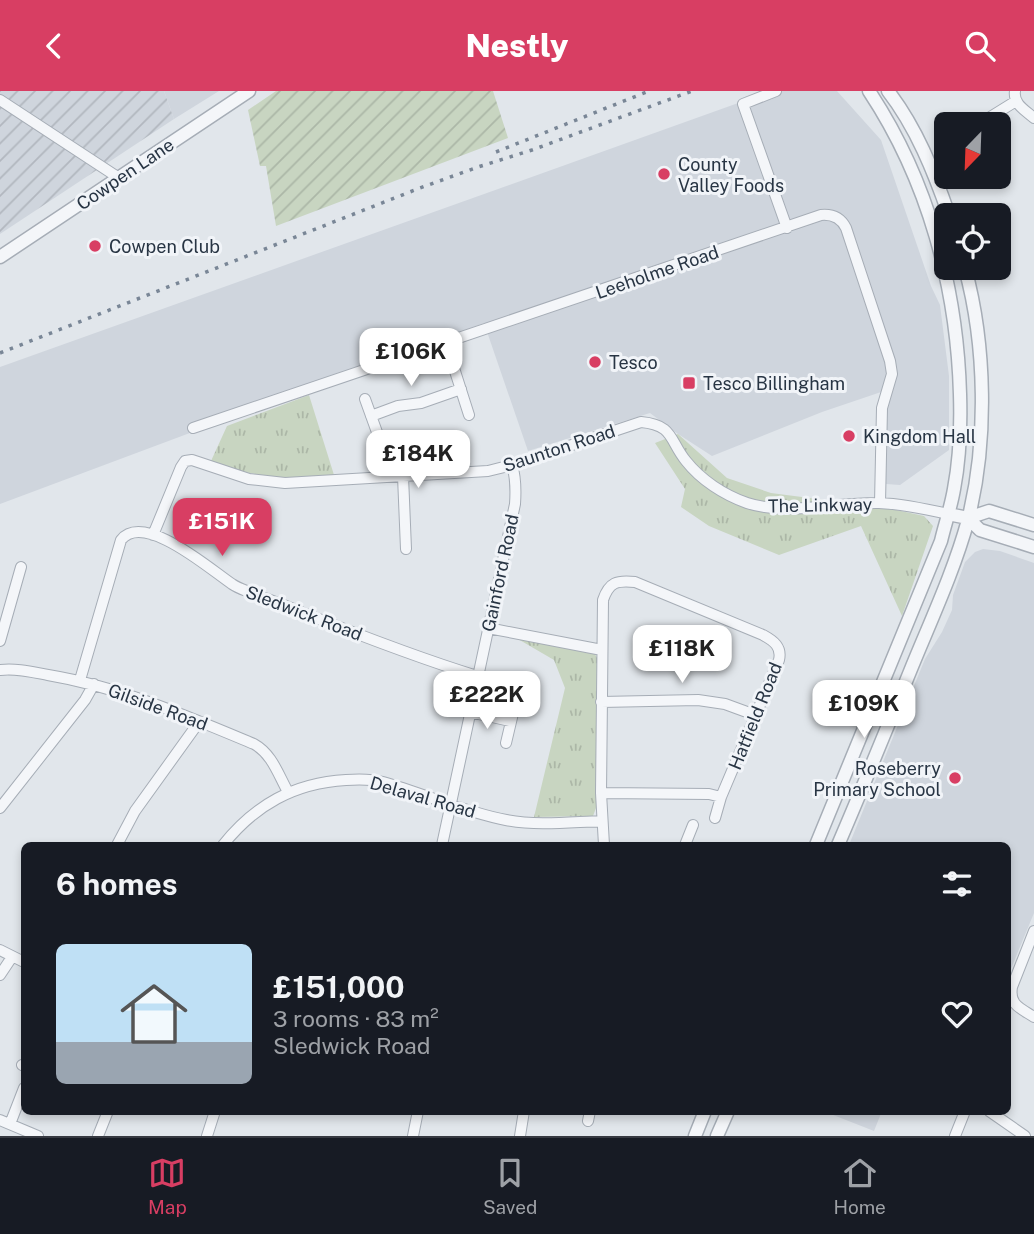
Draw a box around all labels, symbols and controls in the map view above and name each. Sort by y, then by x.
icon: back [35,27,73,65]
text: Nestly [466,27,568,64]
icon: search [961,27,999,65]
north arrow [934,112,1012,189]
map controls [934,112,1011,280]
street label: Cowpen Lane [72,134,178,214]
place label: County Valley Foods [678,154,784,196]
marker: County Valley Foods [656,166,672,182]
button: locate [934,203,1011,280]
place label: Cowpen Club [109,236,220,257]
marker: Cowpen Club [87,238,103,254]
street label: Leeholme Road [593,241,721,303]
pin: £106K [362,329,460,388]
text: £106K [375,337,447,364]
place label: Tesco [609,352,658,373]
marker: Tesco [587,354,603,370]
place label: Tesco Billingham [703,373,845,394]
marker: Tesco Billingham [681,375,697,391]
street label: Saunton Road [500,420,618,476]
place label: Kingdom Hall [863,426,976,447]
marker: Kingdom Hall [841,428,857,444]
pin: £184K [369,431,467,490]
text: £184K [382,439,454,466]
street label: The Linkway [768,494,873,516]
pin: £151K [173,498,271,558]
text: £151K [189,507,255,534]
street label: Gainford Road [477,512,523,634]
street label: Sledwick Road [243,581,365,645]
pin: £118K [633,625,731,685]
text: £118K [649,634,715,661]
street label: Hatfield Road [724,659,786,773]
pin: £222K [438,671,536,731]
street label: Gilside Road [105,679,211,735]
text: £222K [449,680,525,707]
pin: £109K [815,681,913,740]
text: £109K [828,689,900,716]
place label: Roseberry Primary School [813,758,941,800]
marker: Roseberry Primary School [947,770,963,786]
street label: Delaval Road [368,772,478,822]
icon: filters [938,865,976,903]
text: 6 homes [56,866,178,902]
text: £151,000 [273,969,405,1005]
icon: home [112,972,196,1056]
icon: heart [938,995,976,1033]
text: 3 rooms · 83 m² [273,1005,439,1032]
text: Sledwick Road [273,1032,431,1059]
tab: Map [148,1154,187,1218]
tab: Saved [483,1154,537,1218]
tab: Home [833,1154,886,1218]

